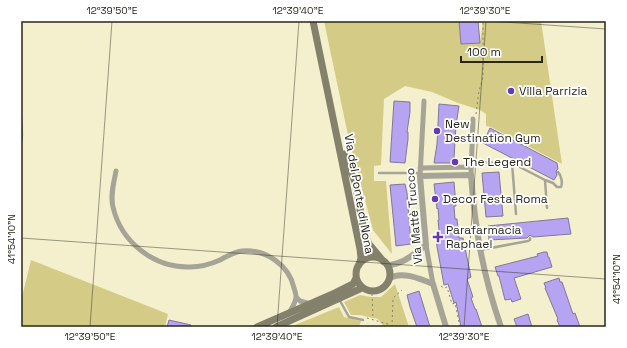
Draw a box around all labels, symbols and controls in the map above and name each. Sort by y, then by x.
text: 12°39'50"E [87,4,138,17]
text: 12°39'40"E [273,4,324,17]
text: 12°39'30"E [459,4,511,17]
scale bar [461,38,542,64]
text: 100 m [467,44,501,60]
place label: Villa Parrizia [519,83,587,99]
marker: Villa Parrizia [506,86,516,96]
place label: New Destination Gym [445,116,540,146]
marker: New Destination Gym [432,126,442,136]
street label: Via del Ponte di Nona [341,133,377,255]
place label: The Legend [463,154,531,170]
marker: The Legend [450,157,460,167]
street label: Via Mattè Trucco [402,167,426,265]
place label: Decor Festa Roma [443,191,548,207]
marker: Decor Festa Roma [430,194,440,204]
text: 41°54'10"N [5,214,18,264]
place label: Parafarmacia Raphael [446,222,522,252]
marker: Parafarmacia Raphael [433,232,443,242]
text: 41°54'10"N [610,254,623,304]
text: 12°39'50"E [65,330,116,343]
text: 12°39'40"E [252,330,303,343]
text: 12°39'30"E [438,330,490,343]

